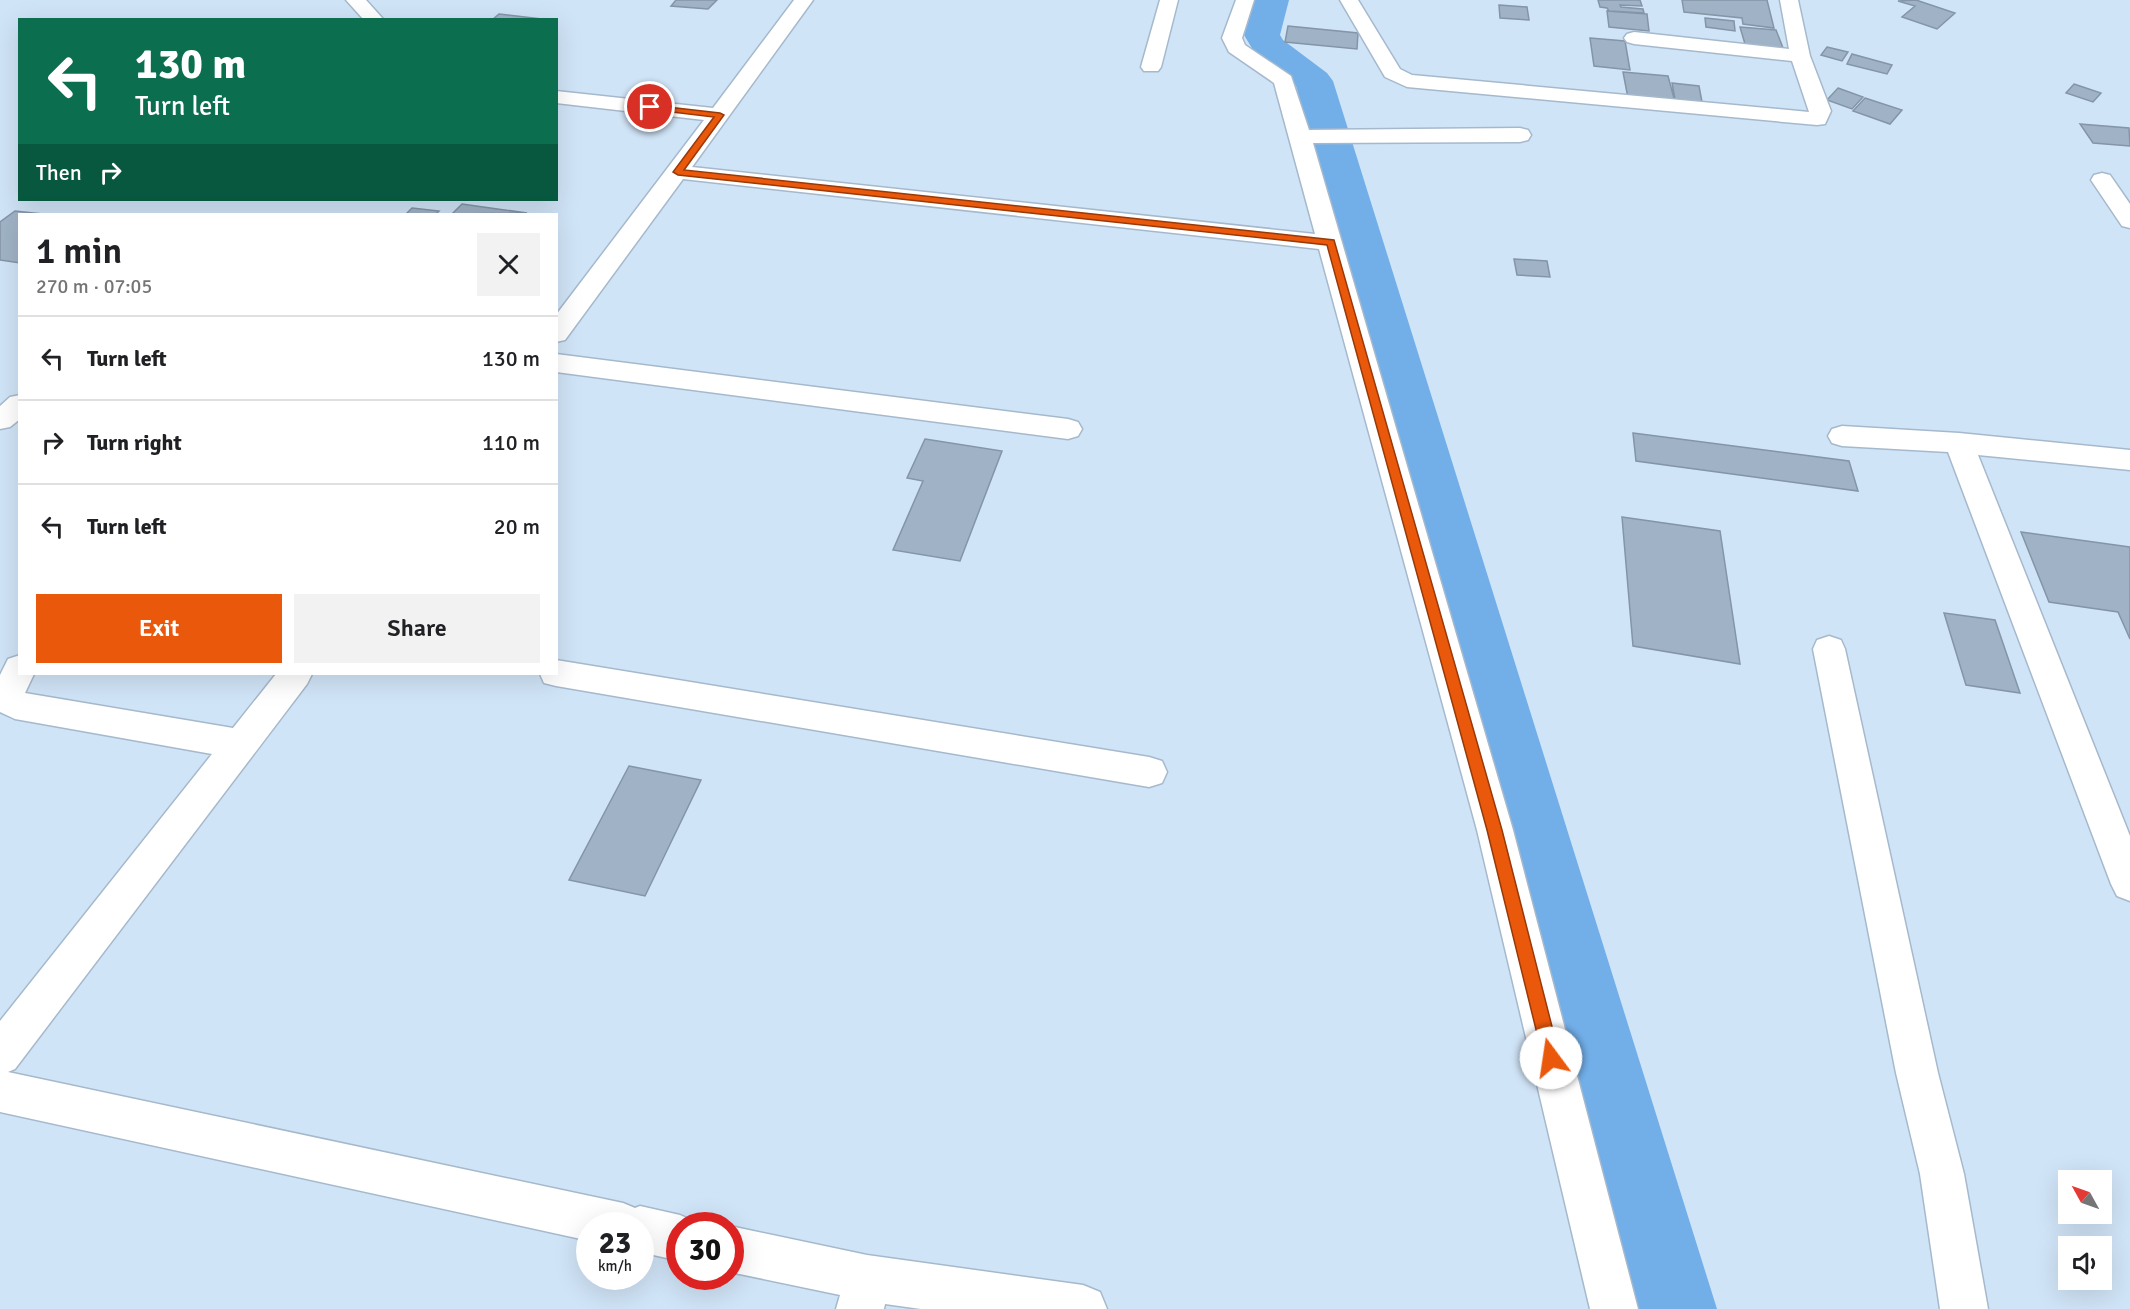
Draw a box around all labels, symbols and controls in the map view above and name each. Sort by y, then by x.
text: 130 m [135,39,246,90]
icon: left [36,42,114,120]
pin [624,81,675,132]
text: Turn left [135,90,230,123]
icon: arrive [633,90,666,123]
icon: right [94,156,127,189]
text: Then [36,159,82,186]
text: 1 min [36,229,122,274]
button: close [477,233,540,296]
text: 270 m · 07:05 [36,274,152,299]
icon: left [36,342,69,375]
text: Turn left [87,345,167,372]
text: 130 m [482,345,540,372]
icon: right [36,426,69,459]
text: Turn right [87,429,182,456]
text: 110 m [482,429,540,456]
icon: left [36,510,69,543]
text: Turn left [87,513,167,540]
text: 20 m [494,513,540,540]
button: Exit [36,594,282,663]
button: Share [294,594,540,663]
position arrow [1519,1026,1583,1090]
north arrow [2058,1170,2112,1224]
map controls [2058,1170,2112,1290]
speed limit sign: 30 [666,1212,744,1290]
text: 23 [599,1225,631,1262]
button: sound [2058,1236,2112,1290]
text: km/h [598,1257,632,1275]

